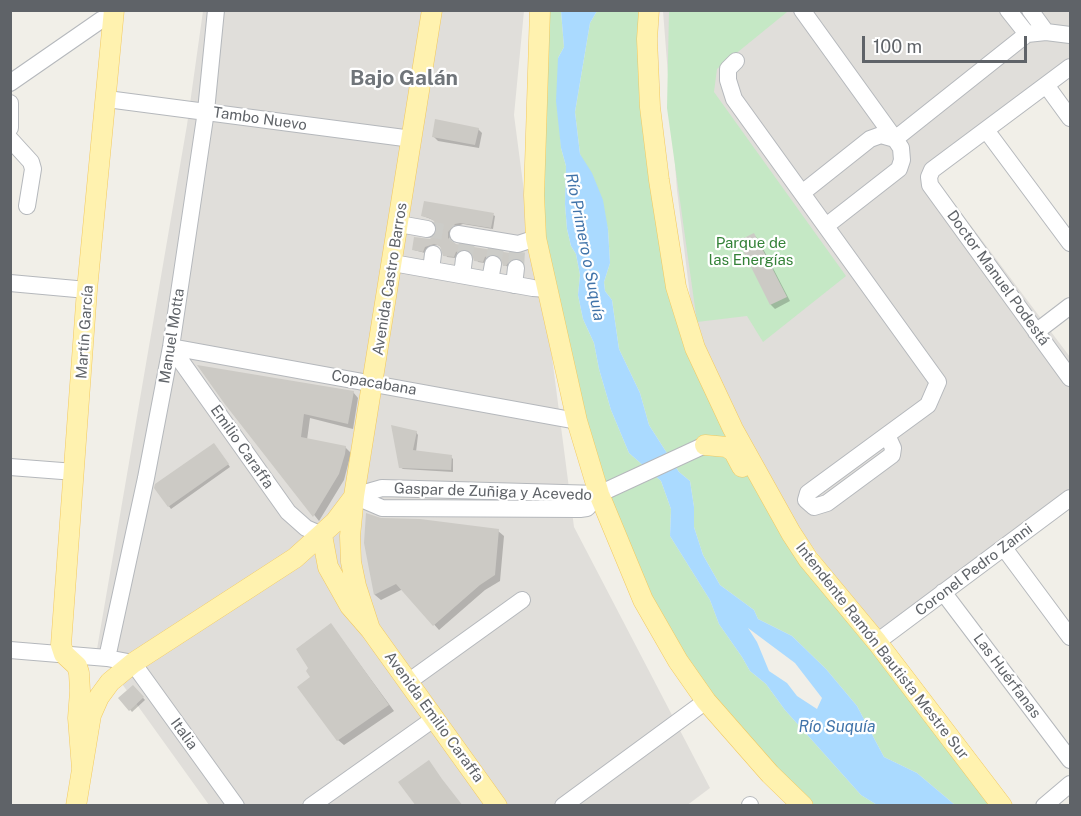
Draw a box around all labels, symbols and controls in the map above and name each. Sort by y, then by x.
scale bar [865,24,1030,62]
text: 100 m [873,36,922,57]
district label: Bajo Galán [350,66,458,92]
street label: Tambo Nuevo [212,104,308,134]
water label: Río Primero o Suquía [561,172,609,322]
street label: Avenida Castro Barros [369,201,411,357]
street label: Doctor Manuel Podestá [943,207,1053,349]
park label: Parque de las Energías [709,234,793,269]
street label: Martín García [73,284,97,380]
street label: Manuel Motta [156,287,188,385]
street label: Copacabana [330,367,418,399]
street label: Emilio Caraffa [206,402,278,492]
street label: Gaspar de Zuñiga y Acevedo [394,480,592,504]
street label: Coronel Pedro Zanni [912,520,1036,620]
street label: Intendente Ramón Bautista Mestre Sur [792,539,972,763]
street label: Las Huérfanas [969,630,1045,722]
street label: Avenida Emilio Caraffa [381,648,487,786]
street label: Italia [167,715,201,753]
water label: Río Suquía [798,717,876,737]

